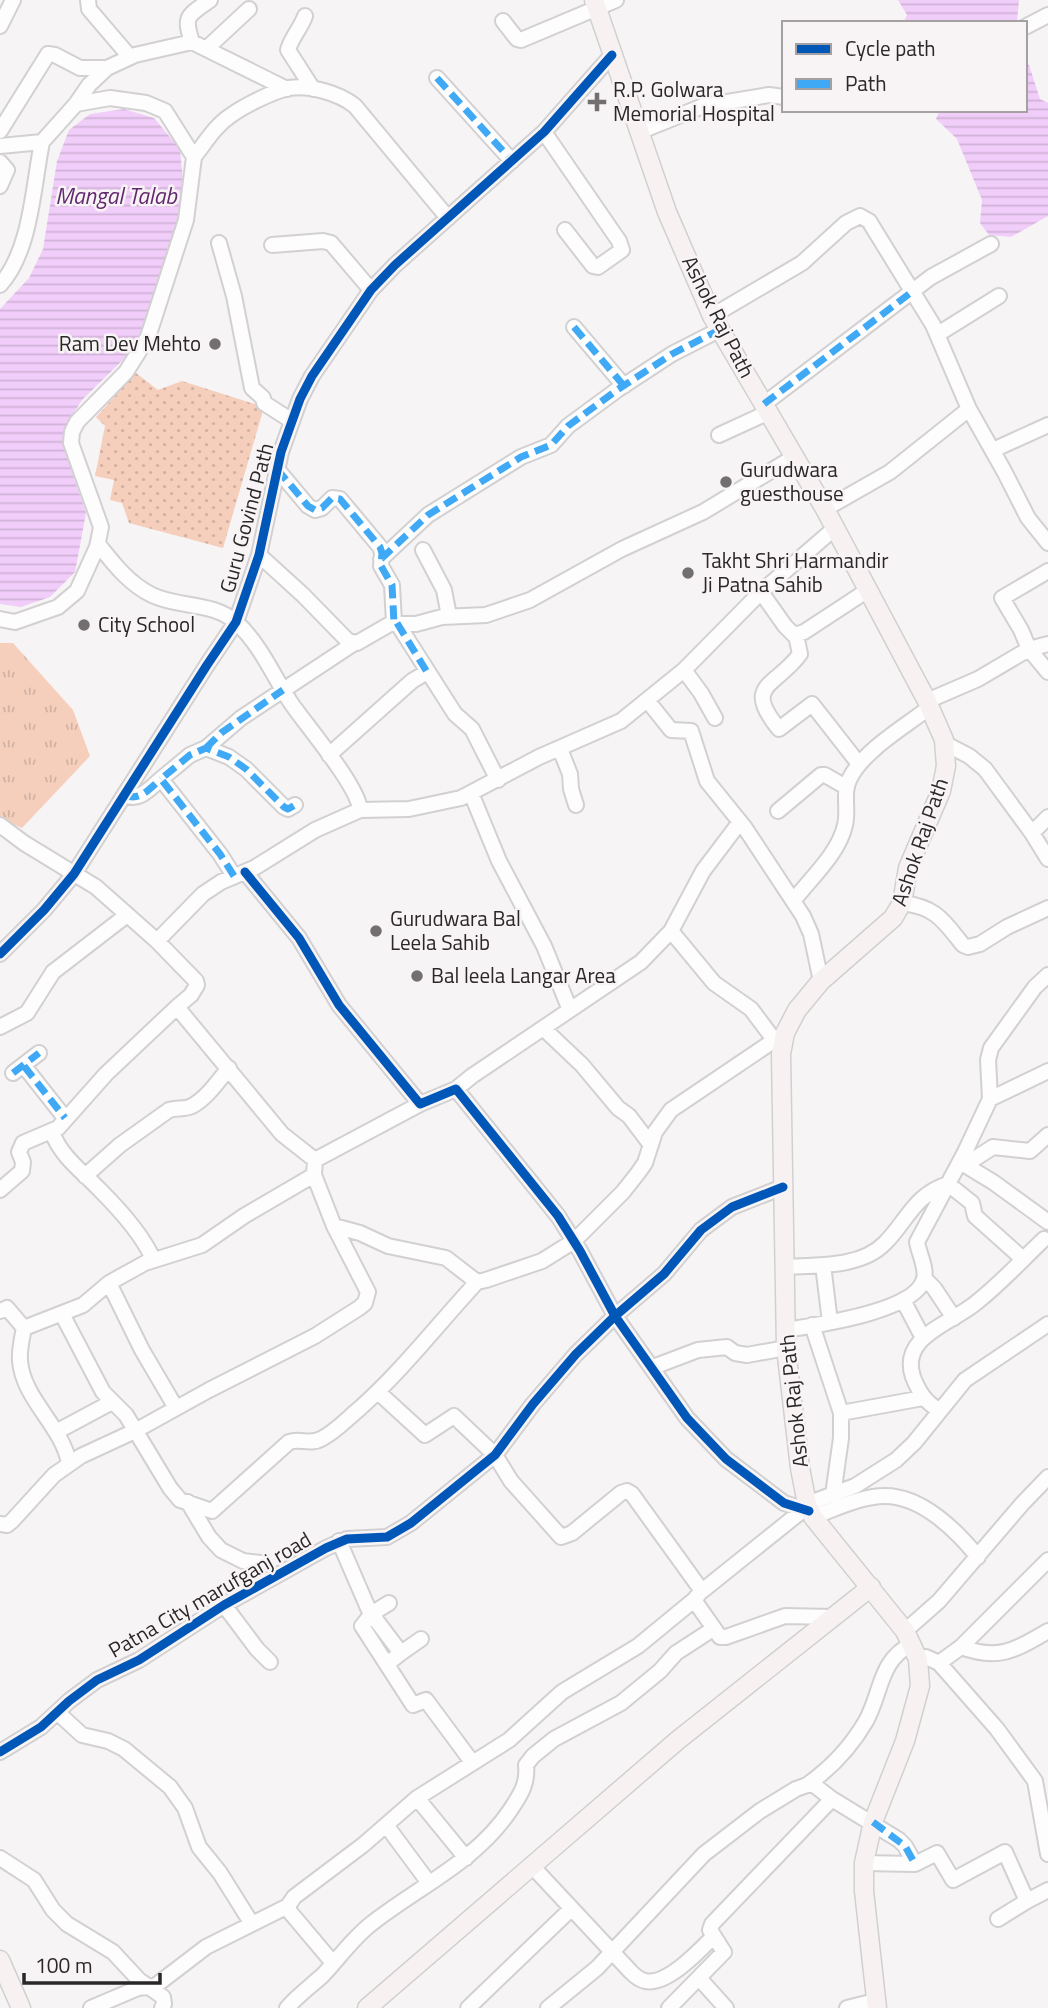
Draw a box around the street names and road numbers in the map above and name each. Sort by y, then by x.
street label: Ashok Raj Path [674,250,763,383]
street label: Guru Govind Path [211,439,281,596]
street label: Ashok Raj Path [882,773,956,910]
street label: Ashok Raj Path [770,1333,816,1469]
street label: Patna City marufganj road [102,1523,317,1665]

